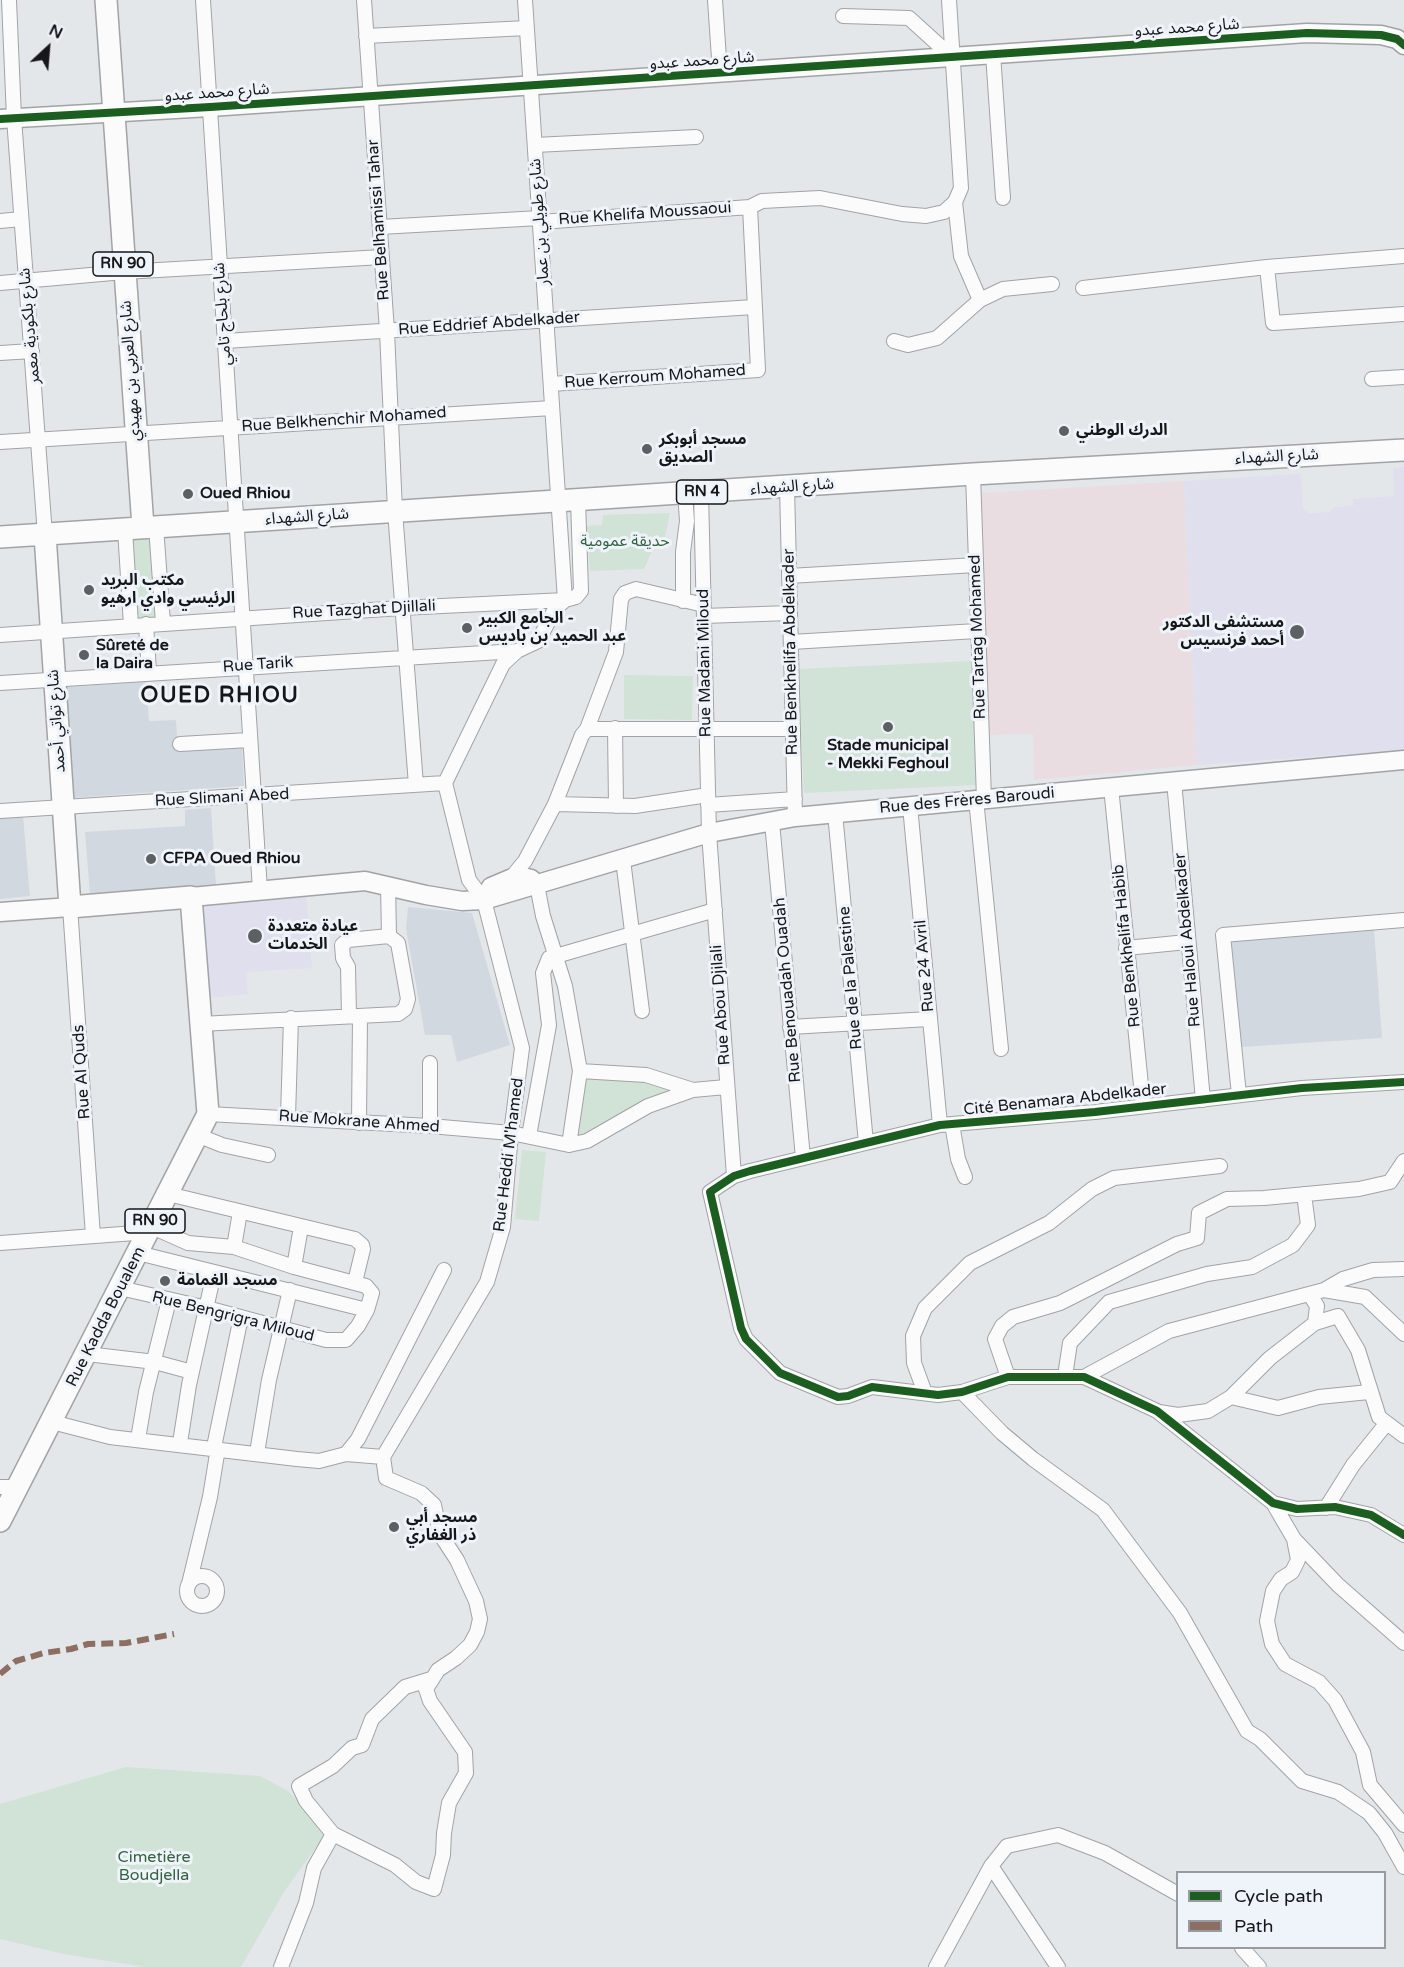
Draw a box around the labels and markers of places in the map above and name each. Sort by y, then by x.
place label: الدرك الوطني [1076,421,1168,441]
marker: الدرك الوطني [1057,424,1071,438]
place label: مسجد أبوبكر الصديق [659,430,747,468]
marker: مسجد أبوبكر الصديق [640,442,654,456]
place label: Oued Rhiou [200,484,291,504]
marker: Oued Rhiou [181,487,195,501]
place label: مكتب البريد الرئيسي وادي ارهيو [101,571,235,609]
marker: مكتب البريد الرئيسي وادي ارهيو [82,583,96,597]
place label: الجامع الكبير - عبد الحميد بن باديس [479,609,626,647]
place label: مستشفى الدكتور أحمد فرنسيس [1163,613,1284,651]
marker: الجامع الكبير - عبد الحميد بن باديس [460,621,474,635]
marker: مستشفى الدكتور أحمد فرنسيس [1288,623,1306,641]
place label: Sûreté de la Daira [96,636,169,674]
marker: Sûreté de la Daira [77,648,91,662]
marker: Stade municipal - Mekki Feghoul [881,720,895,734]
place label: Stade municipal - Mekki Feghoul [827,736,949,774]
place label: CFPA Oued Rhiou [163,849,301,869]
marker: CFPA Oued Rhiou [144,852,158,866]
place label: عيادة متعددة الخدمات [268,917,358,955]
marker: عيادة متعددة الخدمات [246,927,264,945]
place label: مسجد الغمامة [177,1271,278,1291]
marker: مسجد الغمامة [158,1274,172,1288]
place label: مسجد أبي ذر الغفاري [406,1508,478,1546]
marker: مسجد أبي ذر الغفاري [387,1520,401,1534]

